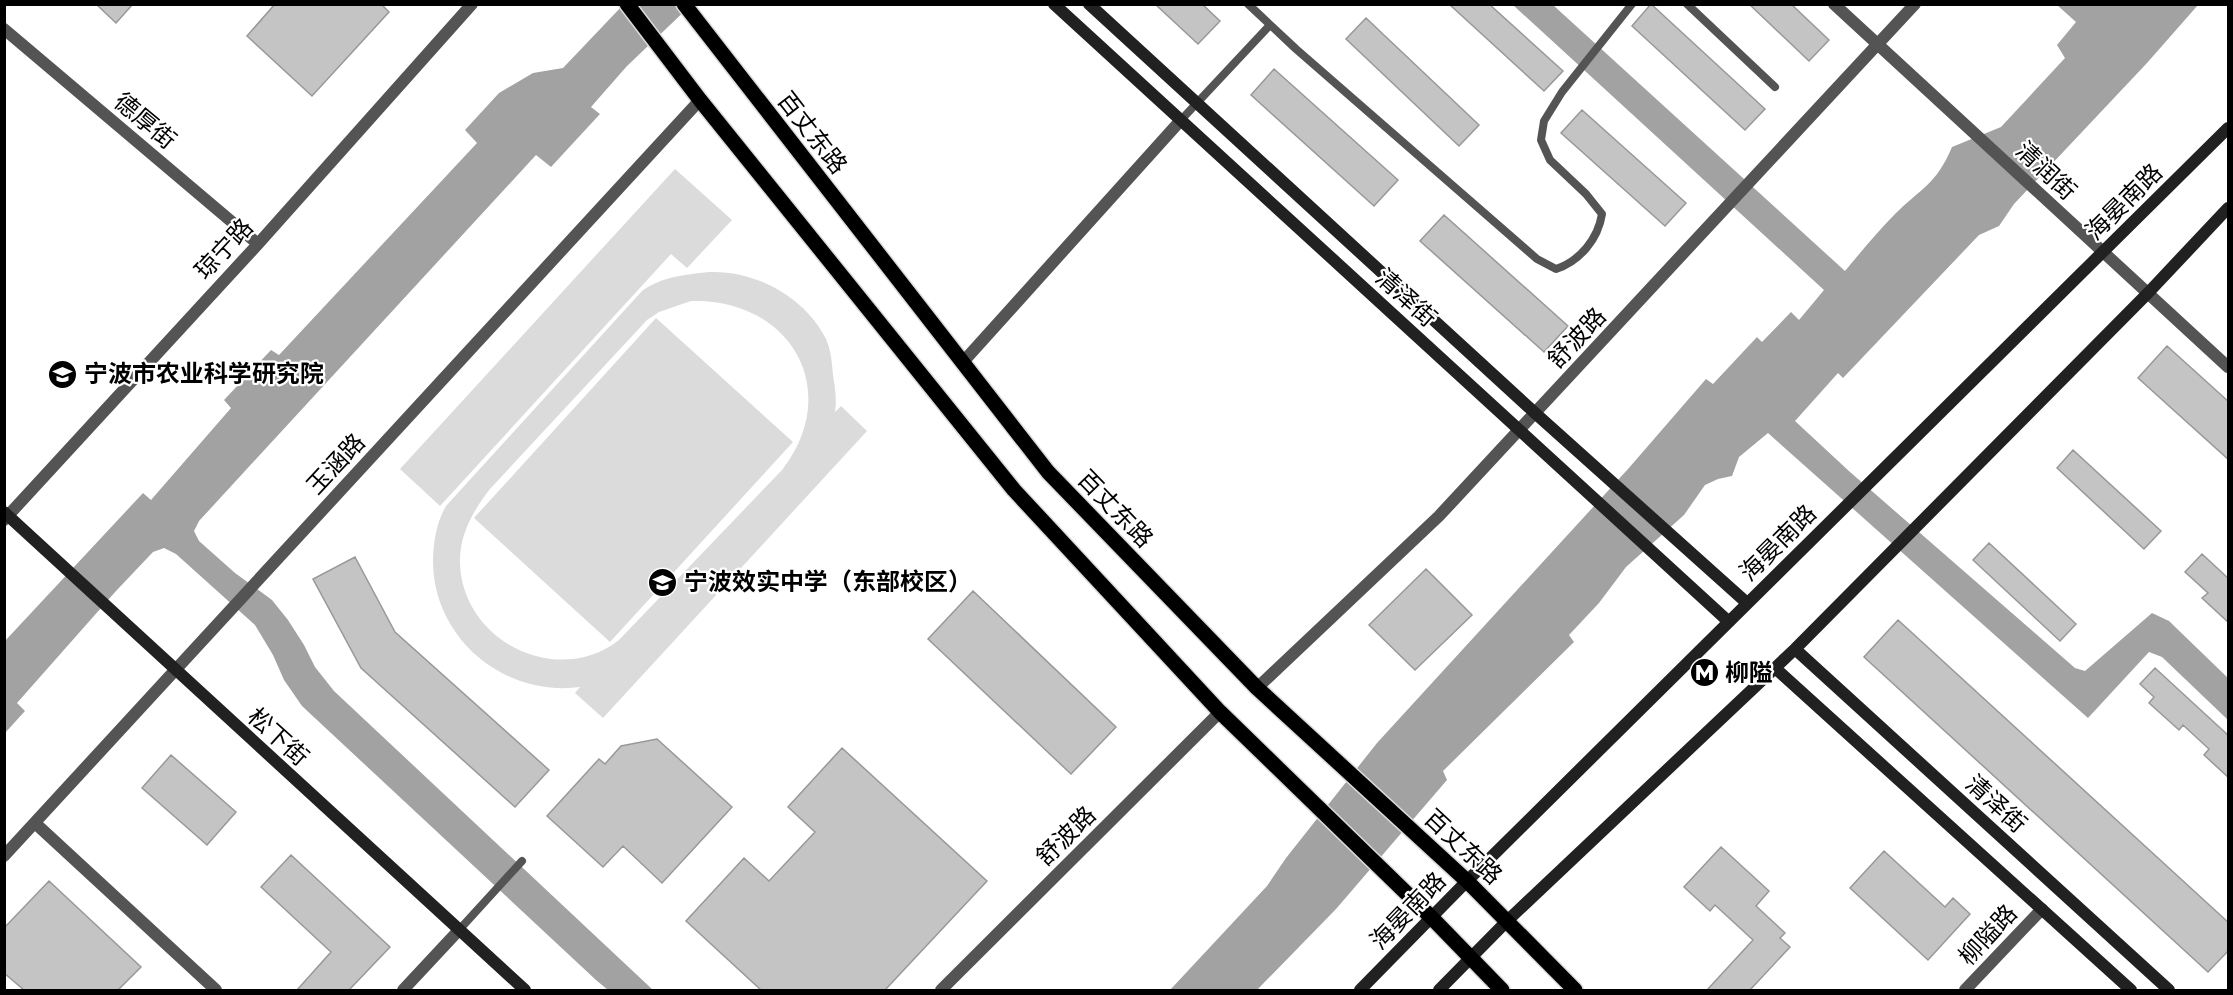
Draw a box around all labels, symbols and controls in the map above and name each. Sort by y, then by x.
street label: 百丈东路 [772,87,852,179]
street label: 德厚街 [109,88,181,154]
street label: 清润街 [2011,137,2081,205]
street label: 海晏南路 [2081,159,2167,245]
street label: 琼宁路 [190,214,258,284]
street label: 清泽街 [1371,264,1441,332]
street label: 舒波路 [1543,303,1611,373]
school or university icon: 宁波市农业科学研究院 [47,358,79,390]
place label: 宁波市农业科学研究院 [84,361,324,387]
street label: 玉涵路 [302,429,370,499]
street label: 百丈东路 [1072,465,1158,553]
street label: 海晏南路 [1735,500,1821,586]
school or university icon: 宁波效实中学（东部校区） [647,566,679,598]
place label: 宁波效实中学（东部校区） [684,569,972,595]
metro station icon: 柳隘 [1688,657,1720,689]
place label: 柳隘 [1725,660,1773,686]
street label: 松下街 [243,703,313,771]
street label: 清泽街 [1961,770,2031,838]
street label: 舒波路 [1031,801,1101,871]
street label: 百丈东路 [1419,805,1507,889]
street label: 海晏南路 [1365,867,1451,955]
street label: 柳隘路 [1954,900,2022,970]

